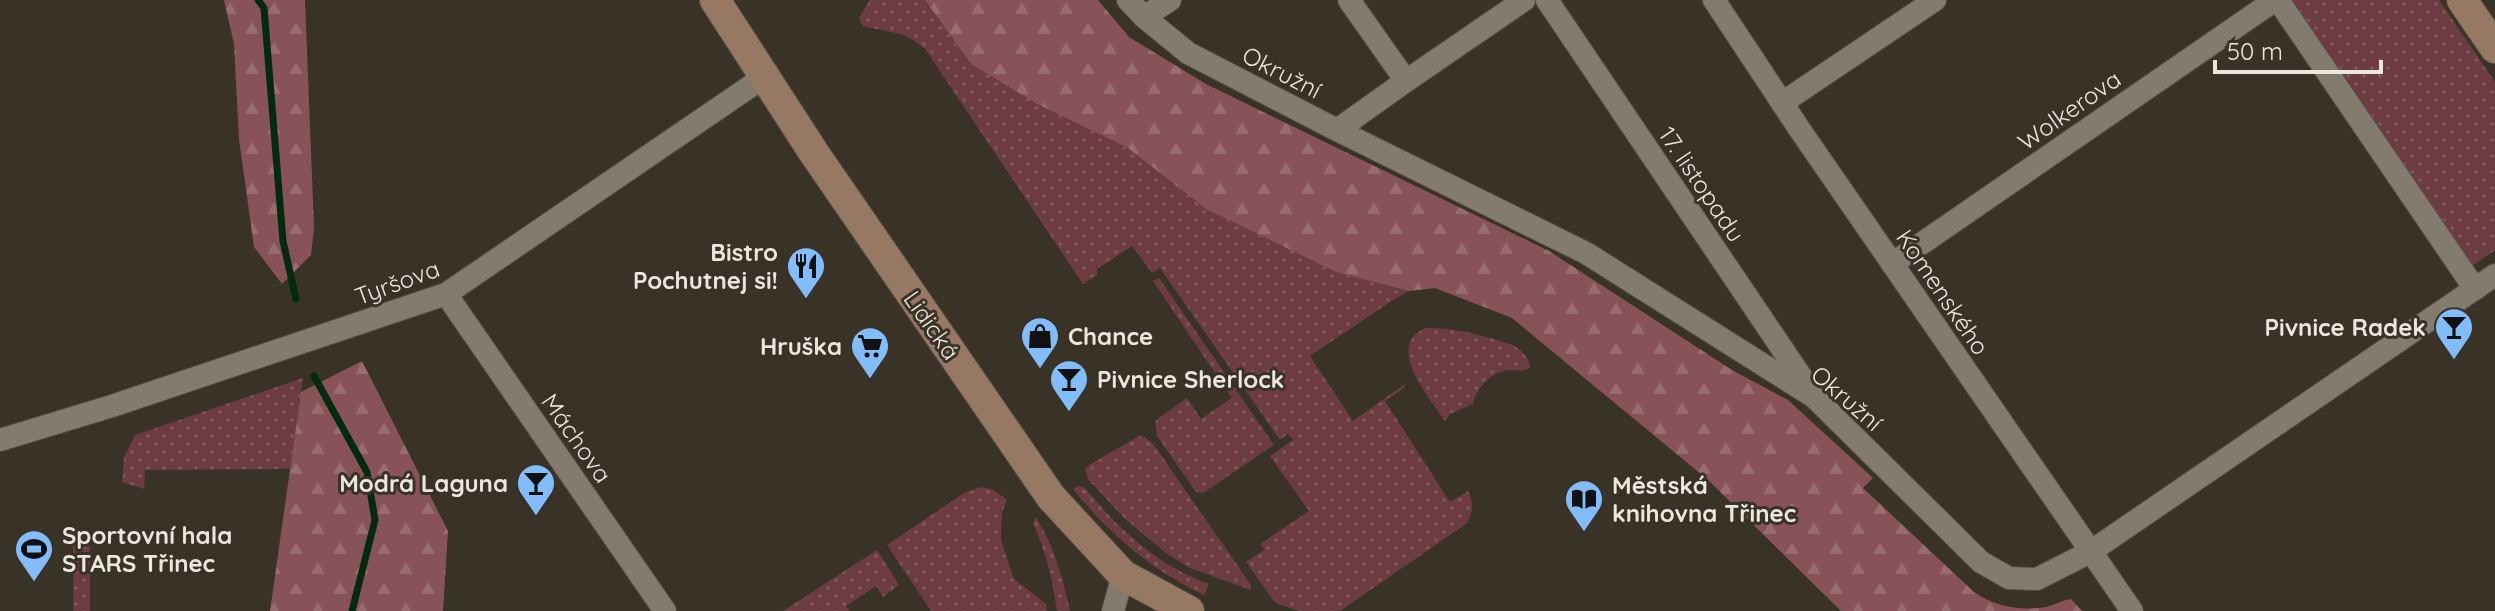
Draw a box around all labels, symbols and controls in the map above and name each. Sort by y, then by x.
scale bar [2215,24,2381,74]
text: 50 m [2227,36,2283,66]
street label: Okružní [1237,39,1327,105]
street label: Wolkerova [2012,64,2126,156]
street label: 17. listopadu [1652,121,1752,247]
street label: Komenského [1890,224,1996,360]
place label: Bistro Pochutnej si! [633,237,778,295]
restaurant icon: Bistro Pochutnej si! [785,245,827,300]
street label: Tyršova [351,253,443,311]
street label: Lidická [898,285,966,365]
bar icon: Pivnice Radek [2433,306,2475,361]
place label: Pivnice Radek [2265,312,2426,342]
shop icon: Chance [1019,315,1061,370]
place label: Chance [1068,321,1153,351]
supermarket icon: Hruška [849,325,891,380]
place label: Hruška [760,331,842,361]
bar icon: Pivnice Sherlock [1048,358,1090,413]
street label: Okružní [1805,359,1889,438]
place label: Pivnice Sherlock [1097,364,1284,394]
street label: Máchova [535,388,619,488]
bar icon: Modrá Laguna [515,462,557,517]
place label: Modrá Laguna [339,468,508,498]
place label: Městská knihovna Třinec [1612,470,1796,528]
library icon: Městská knihovna Třinec [1563,478,1605,533]
place label: Sportovní hala STARS Třinec [62,520,232,578]
sports icon: Sportovní hala STARS Třinec [13,528,55,583]

